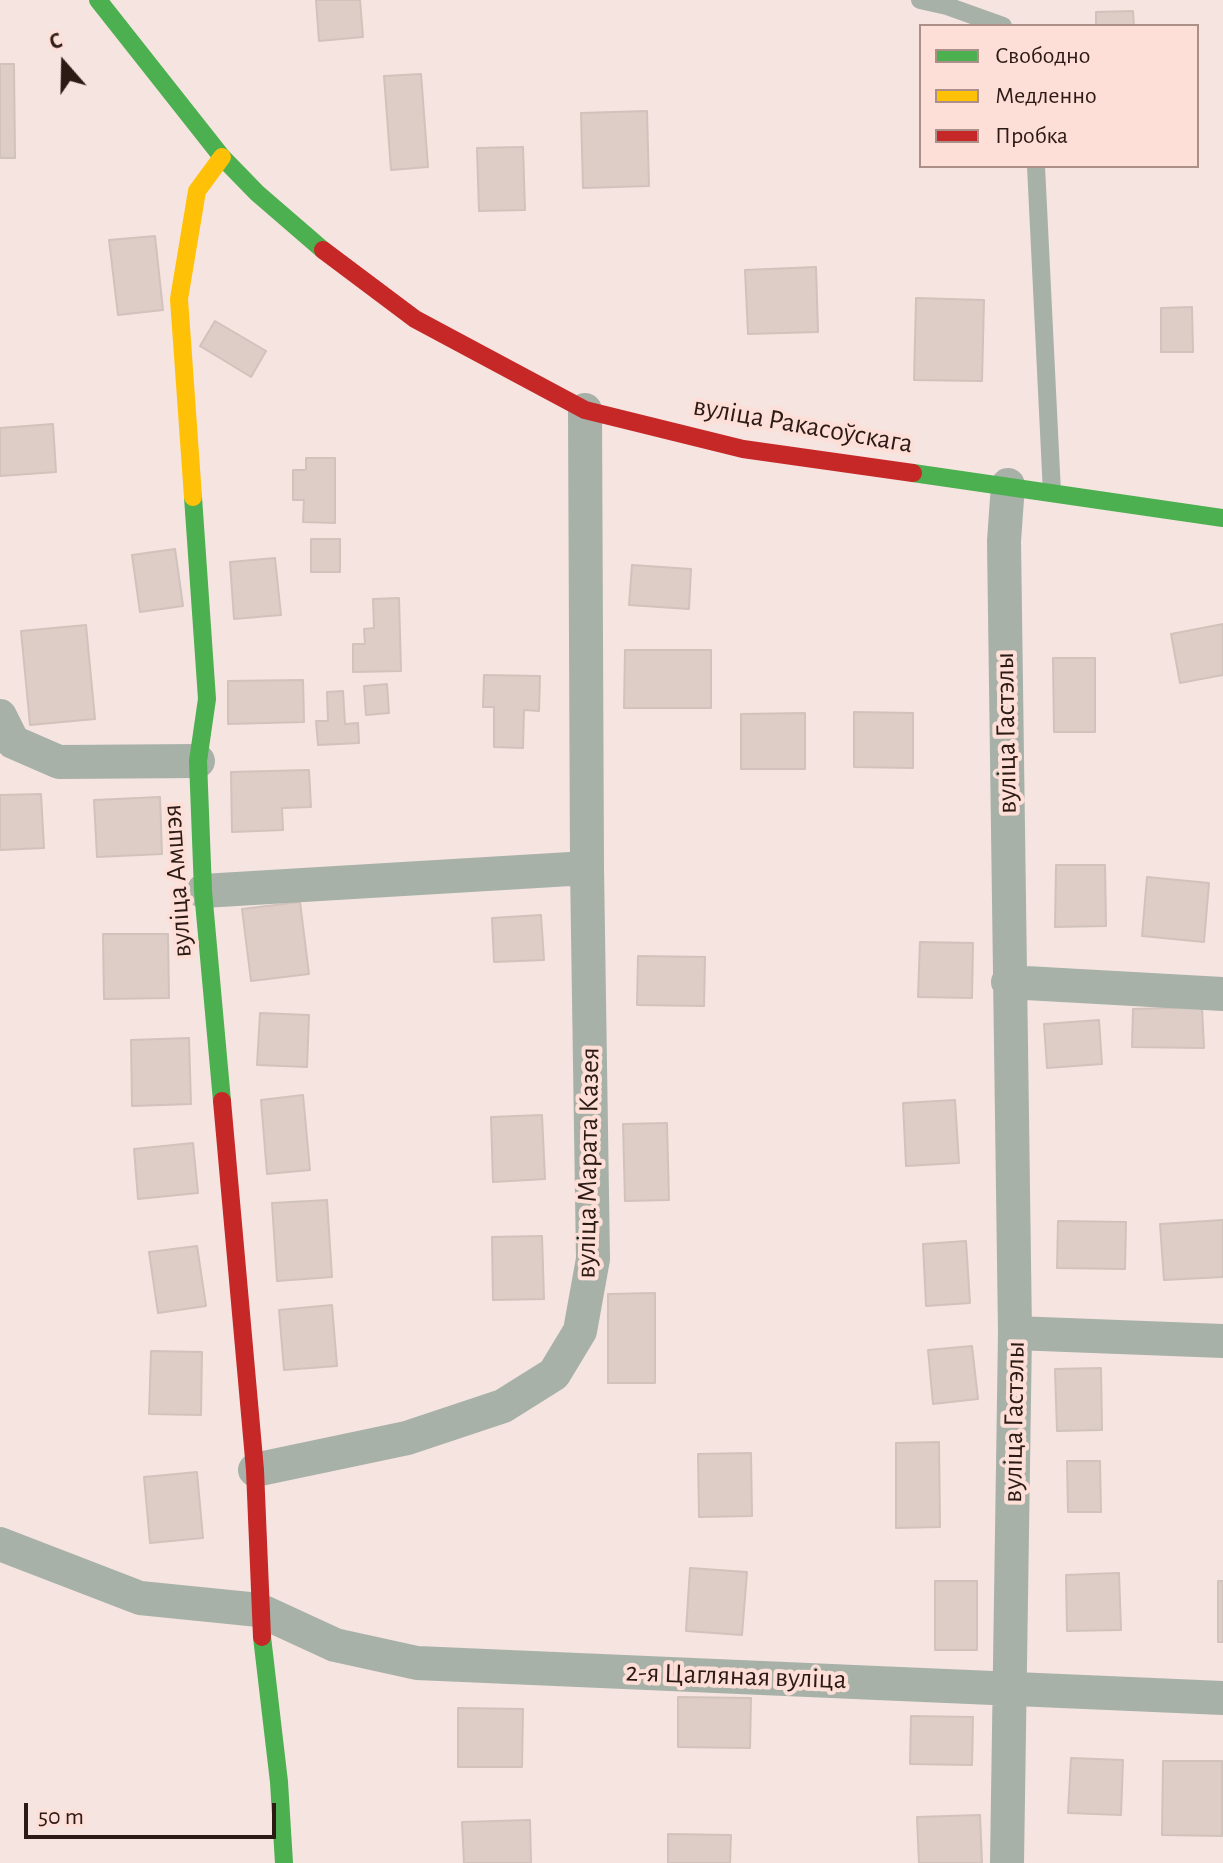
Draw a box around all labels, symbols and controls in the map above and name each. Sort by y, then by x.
north arrow [24,24,104,104]
legend [919,24,1199,168]
text: С [46,29,65,54]
text: Свободно [995,44,1090,68]
text: Медленно [995,84,1097,108]
text: Пробка [995,124,1068,148]
street label: вуліца Ракасоўскага [691,389,915,461]
street label: вуліца Гастэлы [988,652,1024,814]
street label: вуліца Амшэя [155,803,199,959]
street label: вуліца Марата Казея [569,1047,607,1279]
street label: вуліца Гастэлы [996,1341,1032,1503]
street label: 2-я Цагляная вуліца [625,1655,847,1697]
scale bar [28,1787,280,1837]
text: 50 m [38,1805,84,1829]

